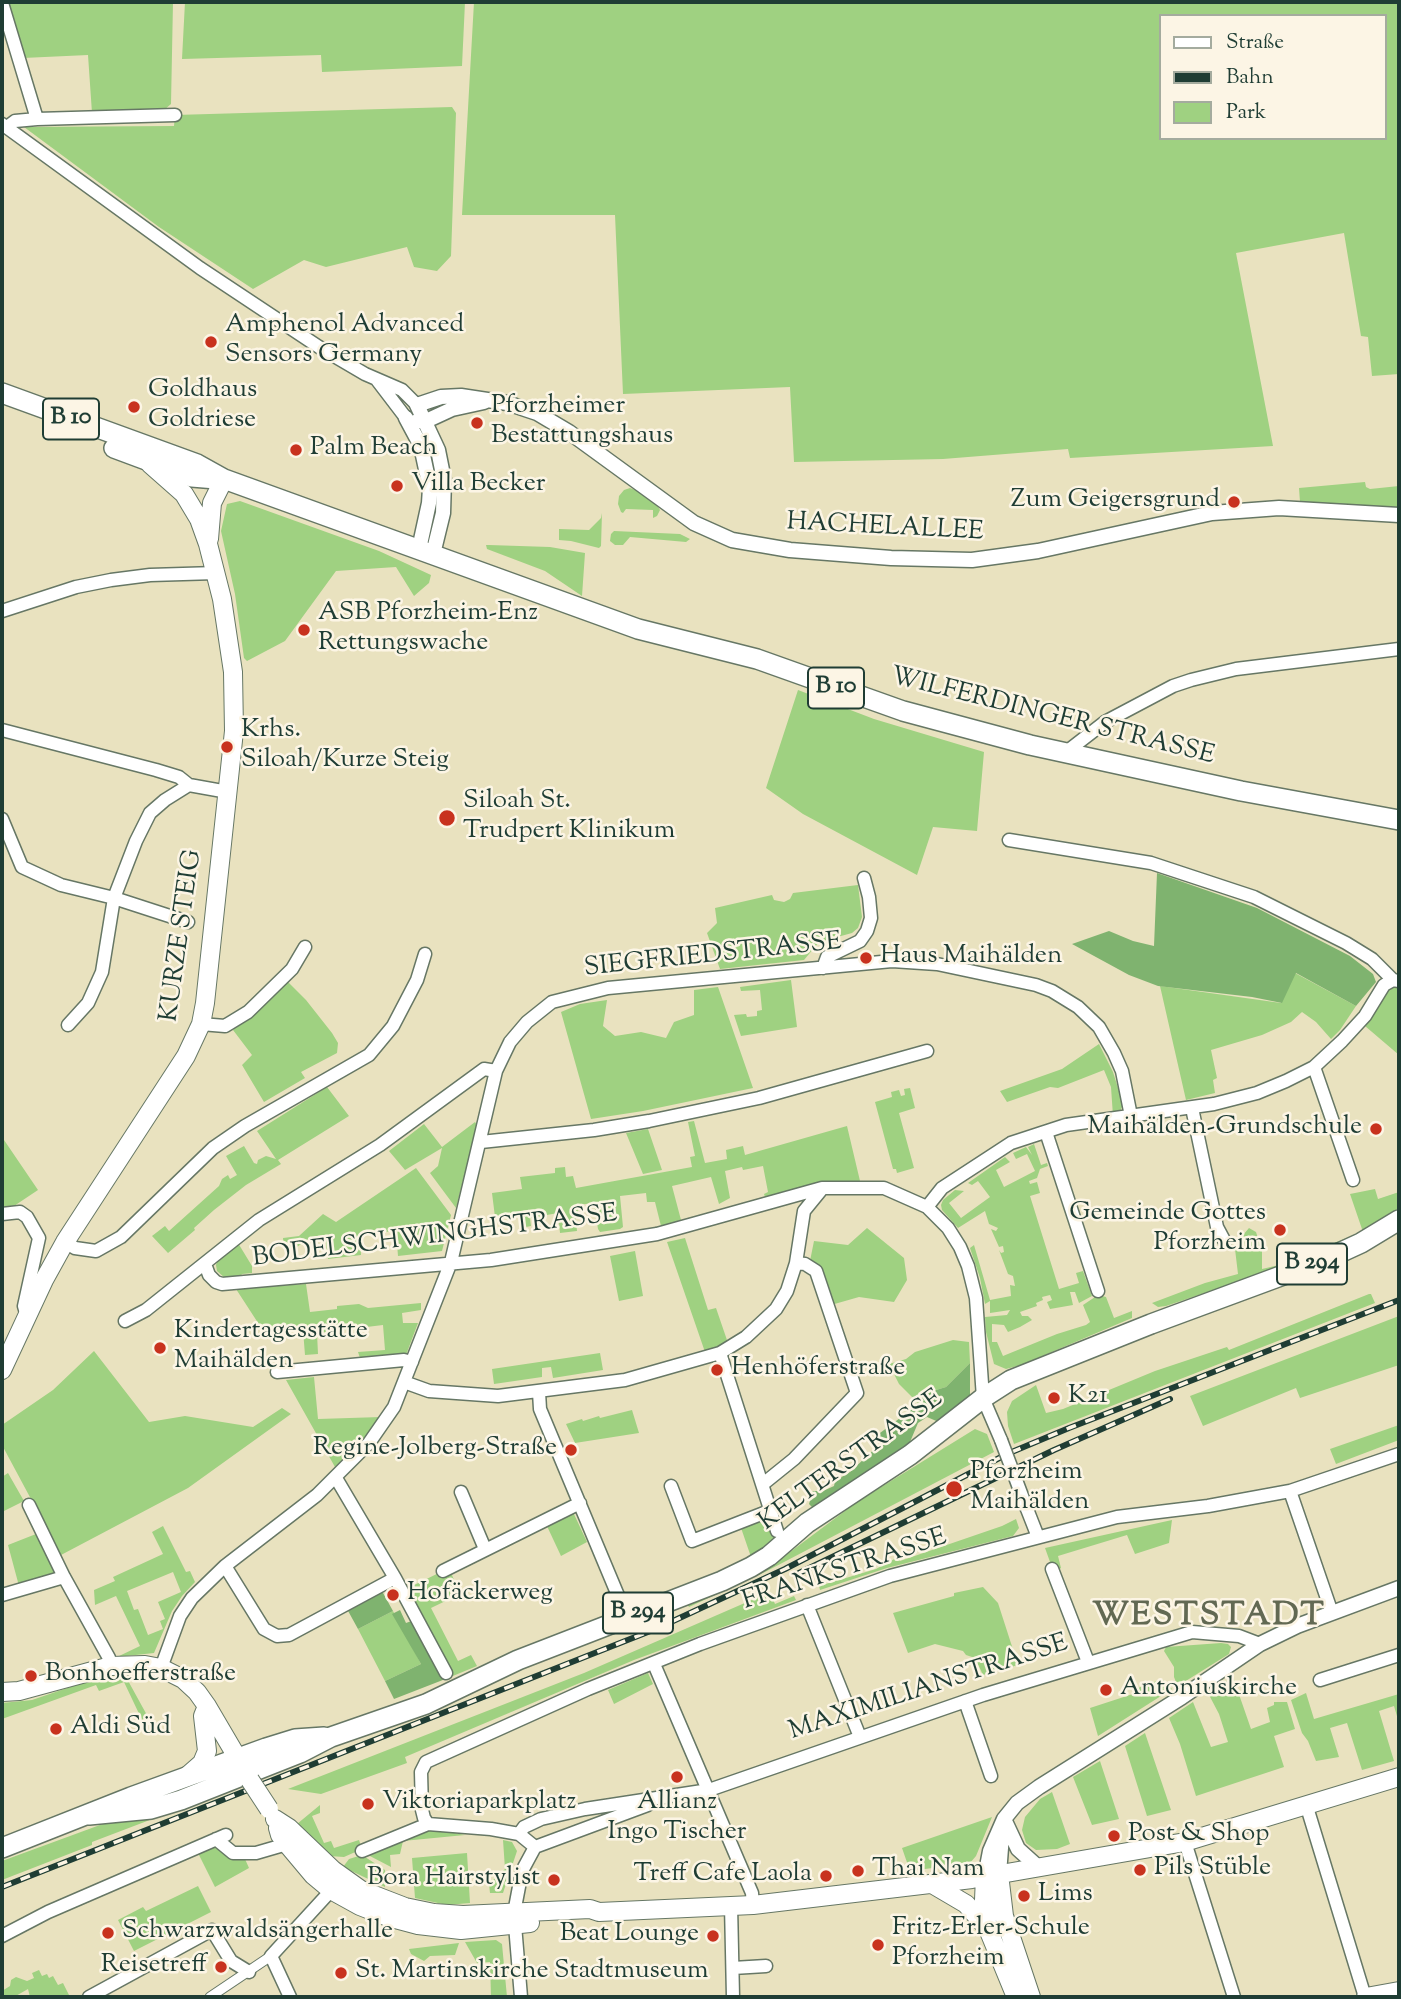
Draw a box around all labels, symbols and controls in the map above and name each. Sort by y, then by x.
legend [1160,14,1387,140]
text: Straße [1226,28,1284,58]
text: Bahn [1226,63,1274,93]
text: Park [1226,98,1266,128]
place label: Amphenol Advanced Sensors Germany [225,311,464,372]
marker: Amphenol Advanced Sensors Germany [203,334,219,350]
place label: Goldhaus Goldriese [148,376,257,438]
place label: Pforzheimer Bestattungshaus [491,392,673,453]
road number: B 10 [43,398,99,440]
marker: Goldhaus Goldriese [126,399,142,415]
marker: Pforzheimer Bestattungshaus [469,415,485,431]
place label: Palm Beach [310,434,438,466]
marker: Palm Beach [288,442,304,458]
place label: Villa Becker [411,470,546,502]
marker: Villa Becker [389,478,405,494]
place label: Zum Geigersgrund [1011,486,1220,518]
marker: Zum Geigersgrund [1226,494,1242,510]
street label: HACHELALLEE [786,508,984,550]
place label: ASB Pforzheim-Enz Rettungswache [318,599,538,660]
marker: ASB Pforzheim-Enz Rettungswache [296,622,312,638]
street label: WILFERDINGER STRASSE [887,663,1217,773]
road number: B 10 [808,668,864,708]
place label: Krhs. Siloah/Kurze Steig [241,716,449,778]
marker: Krhs. Siloah/Kurze Steig [219,739,235,755]
place label: Siloah St. Trudpert Klinikum [463,787,675,848]
marker: Siloah St. Trudpert Klinikum [437,808,457,828]
street label: KURZE STEIG [155,848,211,1024]
street label: SIEGFRIEDSTRASSE [583,928,843,986]
place label: Haus Maihälden [880,942,1062,974]
marker: Haus Maihälden [858,950,874,966]
place label: Maihälden-Grundschule [1087,1113,1362,1145]
marker: Maihälden-Grundschule [1368,1121,1384,1137]
place label: Gemeinde Gottes Pforzheim [1069,1199,1266,1260]
street label: BODELSCHWINGHSTRASSE [251,1200,619,1276]
marker: Gemeinde Gottes Pforzheim [1272,1222,1288,1238]
road number: B 294 [1277,1244,1347,1284]
place label: Kindertagesstätte Maihälden [174,1317,368,1378]
marker: Kindertagesstätte Maihälden [152,1340,168,1356]
place label: Henhöferstraße [731,1354,905,1386]
marker: Henhöferstraße [709,1362,725,1378]
place label: K21 [1068,1382,1108,1414]
street label: KELTERSTRASSE [754,1385,950,1539]
marker: K21 [1046,1390,1062,1406]
place label: Regine-Jolberg-Straße [313,1434,557,1466]
marker: Regine-Jolberg-Straße [563,1442,579,1458]
place label: Pforzheim Maihälden [970,1458,1089,1520]
marker: Pforzheim Maihälden [944,1479,964,1499]
street label: FRANKSTRASSE [739,1523,951,1619]
place label: Hofäckerweg [407,1579,553,1611]
marker: Hofäckerweg [385,1587,401,1603]
road number: B 294 [603,1592,673,1633]
district label: WESTSTADT [1093,1598,1325,1638]
street label: MAXIMILIANSTRASSE [786,1629,1072,1749]
place label: Bonhoefferstraße [45,1660,236,1692]
marker: Bonhoefferstraße [23,1668,39,1684]
place label: Antoniuskirche [1120,1674,1297,1706]
marker: Antoniuskirche [1098,1682,1114,1698]
place label: Aldi Süd [70,1713,171,1745]
marker: Aldi Süd [48,1721,64,1737]
marker: Allianz Ingo Tischer [669,1769,685,1785]
place label: Viktoriaparkplatz [382,1788,576,1820]
place label: Allianz Ingo Tischer [607,1788,747,1850]
marker: Viktoriaparkplatz [360,1796,376,1812]
place label: Post & Shop [1128,1820,1269,1852]
marker: Post & Shop [1106,1828,1122,1844]
place label: Pils Stüble [1154,1854,1271,1886]
place label: Thai Nam [872,1855,985,1887]
place label: Treff Cafe Laola [634,1860,812,1892]
marker: Pils Stüble [1132,1862,1148,1878]
marker: Thai Nam [850,1863,866,1879]
place label: Bora Hairstylist [367,1864,540,1896]
marker: Treff Cafe Laola [818,1868,834,1884]
marker: Bora Hairstylist [546,1872,562,1888]
place label: Lims [1038,1880,1093,1912]
marker: Lims [1016,1888,1032,1904]
place label: Fritz-Erler-Schule Pforzheim [892,1914,1090,1976]
place label: Schwarzwaldsängerhalle [122,1917,393,1949]
place label: Beat Lounge [560,1920,699,1952]
marker: Schwarzwaldsängerhalle [100,1925,116,1941]
marker: Beat Lounge [705,1928,721,1944]
marker: Fritz-Erler-Schule Pforzheim [870,1937,886,1953]
place label: Reisetreff [101,1951,207,1983]
place label: St. Martinskirche Stadtmuseum [355,1957,708,1989]
marker: Reisetreff [213,1959,229,1975]
marker: St. Martinskirche Stadtmuseum [333,1965,349,1981]

